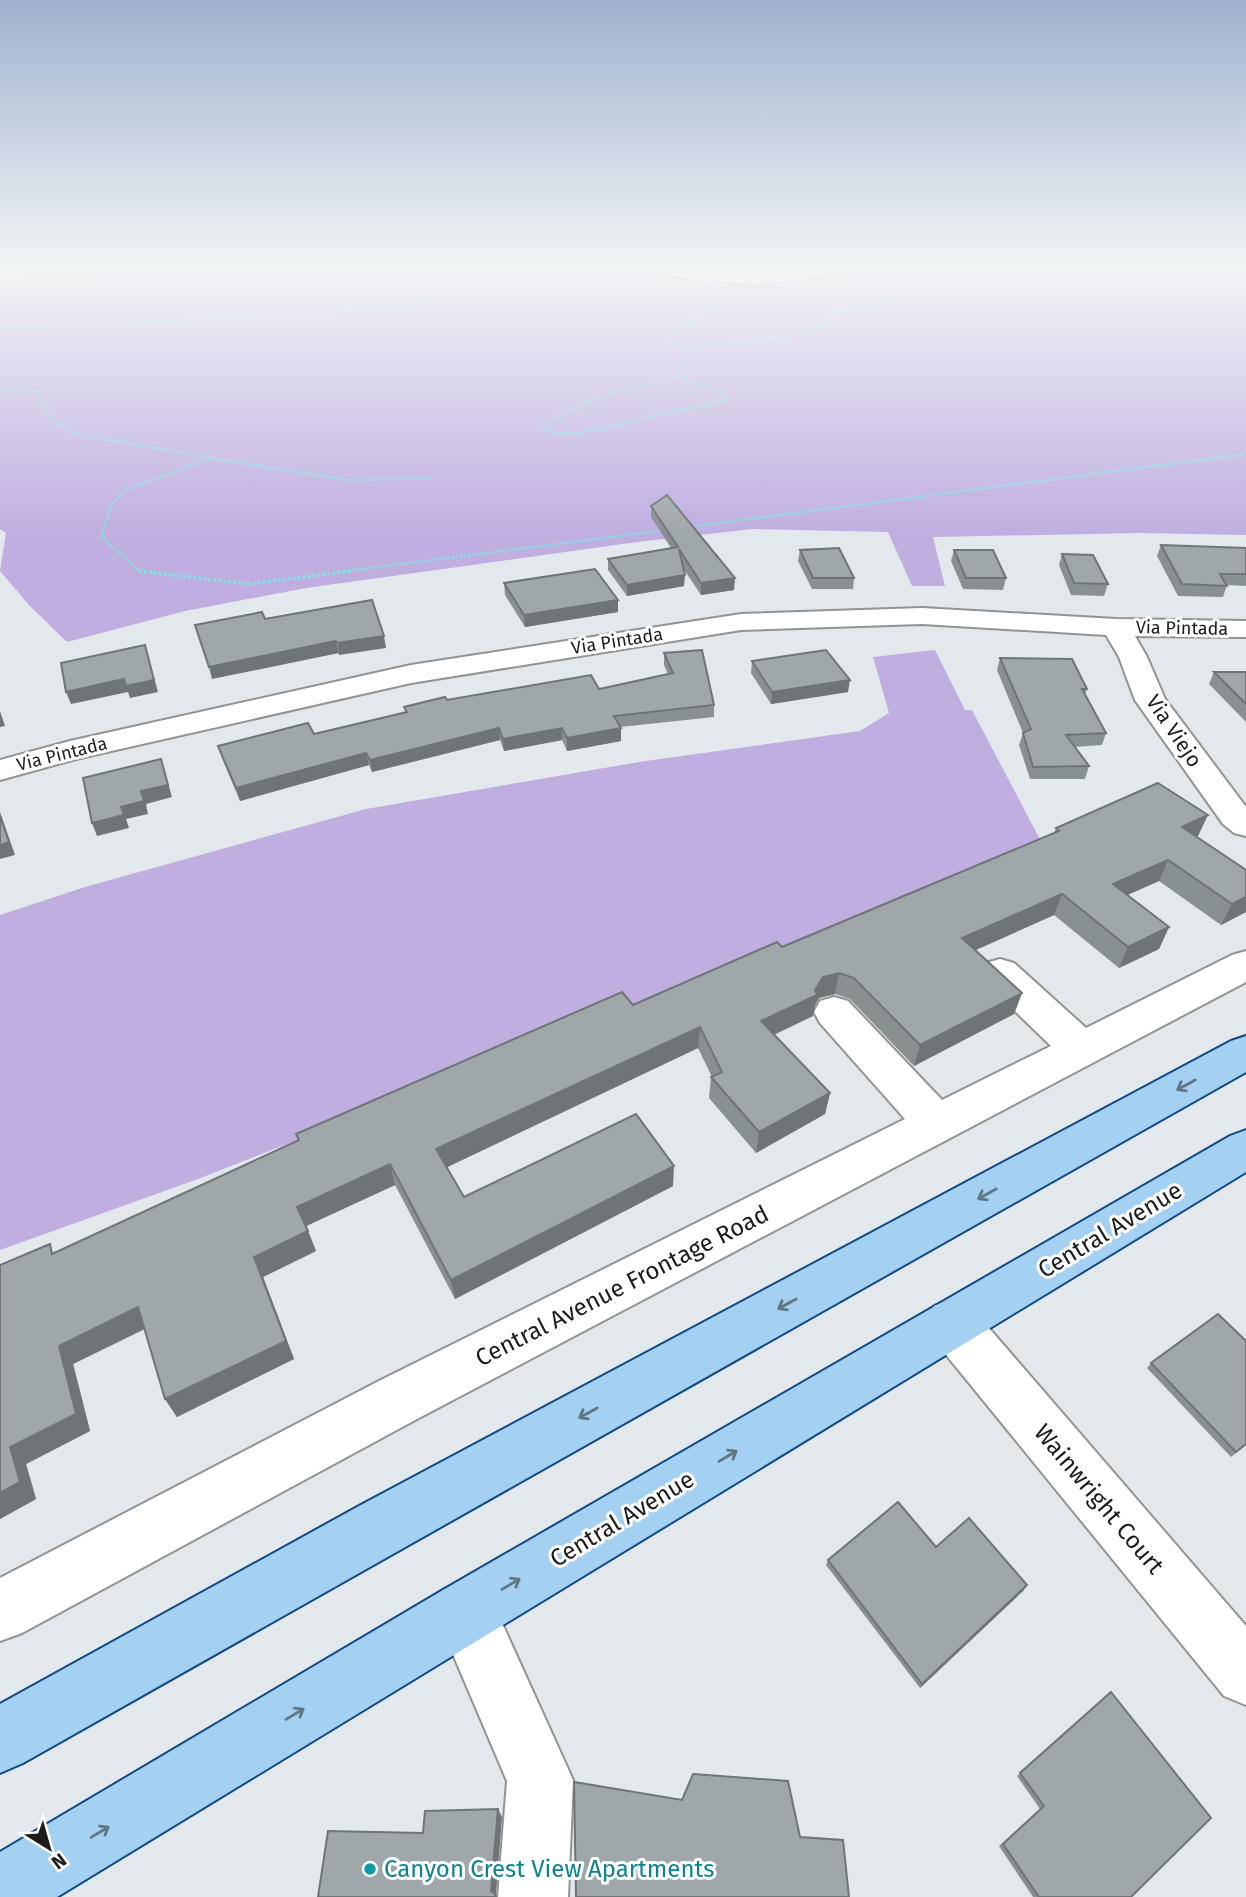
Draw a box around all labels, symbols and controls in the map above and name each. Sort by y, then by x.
street label: Via Pintada [1136,616,1228,640]
street label: Via Pintada [570,623,664,659]
street label: Via Viejo [1140,690,1208,772]
street label: Via Pintada [14,732,110,776]
one-way arrow [1177,1078,1197,1092]
street label: Central Avenue [1033,1176,1187,1284]
one-way arrow [977,1187,997,1201]
street label: Central Avenue Frontage Road [471,1200,773,1372]
one-way arrow [777,1297,798,1311]
one-way arrow [578,1407,599,1420]
street label: Wainwright Court [1028,1419,1170,1580]
one-way arrow [717,1449,737,1463]
street label: Central Avenue [545,1465,699,1573]
one-way arrow [501,1577,521,1591]
one-way arrow [285,1707,305,1721]
north arrow [14,1813,84,1883]
one-way arrow [90,1824,110,1838]
text: N [47,1848,71,1874]
place label: Canyon Crest View Apartments [384,1855,714,1883]
marker: Canyon Crest View Apartments [362,1861,378,1877]

